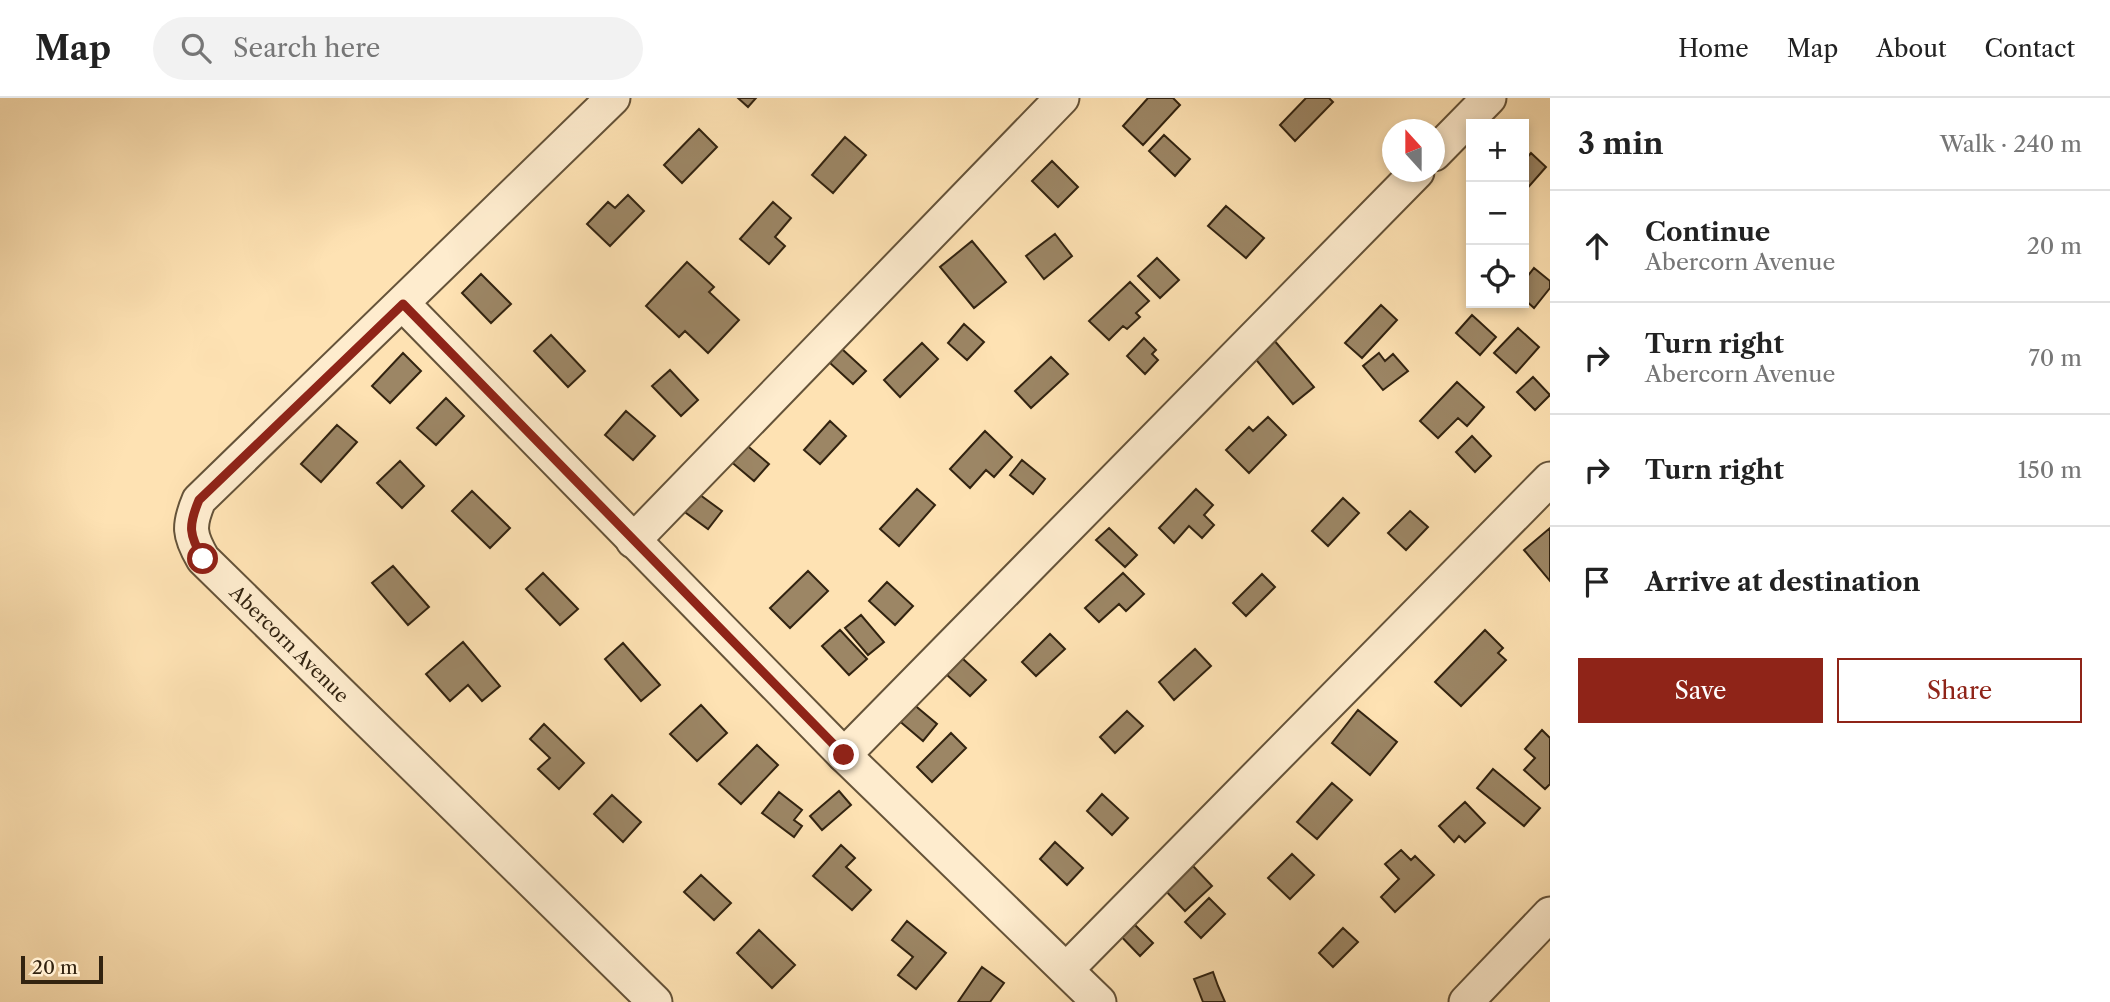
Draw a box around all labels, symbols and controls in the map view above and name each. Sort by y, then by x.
search box [153,17,643,80]
text: Map [35,28,111,69]
icon: search [177,29,215,67]
text: Search here [233,32,380,64]
text: Home [1678,34,1749,63]
text: Map [1787,34,1838,63]
text: About [1876,34,1947,63]
text: Contact [1985,34,2075,63]
north arrow [1382,119,1445,182]
map controls [1466,119,1529,308]
button: + [1466,119,1529,182]
text: 3 min [1578,125,1664,162]
text: Walk · 240 m [1940,130,2082,158]
button: − [1466,182,1529,245]
text: Continue [1645,216,1770,248]
icon: ahead [1578,227,1616,265]
text: 20 m [2027,232,2082,260]
button: locate [1466,245,1529,308]
text: Abercorn Avenue [1645,248,1835,276]
text: Turn right [1645,328,1784,360]
icon: right [1578,339,1616,377]
text: 70 m [2029,344,2082,372]
text: Abercorn Avenue [1645,360,1835,388]
icon: right [1578,451,1616,489]
text: Turn right [1645,454,1784,486]
text: 150 m [2018,456,2082,484]
route start [187,543,218,574]
icon: arrive [1578,563,1616,601]
text: Arrive at destination [1645,566,1920,598]
street label: Abercorn Avenue [224,580,354,708]
button: Save [1578,658,1823,723]
button: Share [1837,658,2082,723]
route end [828,739,859,770]
scale bar [21,953,103,985]
text: 20 m [32,956,78,979]

